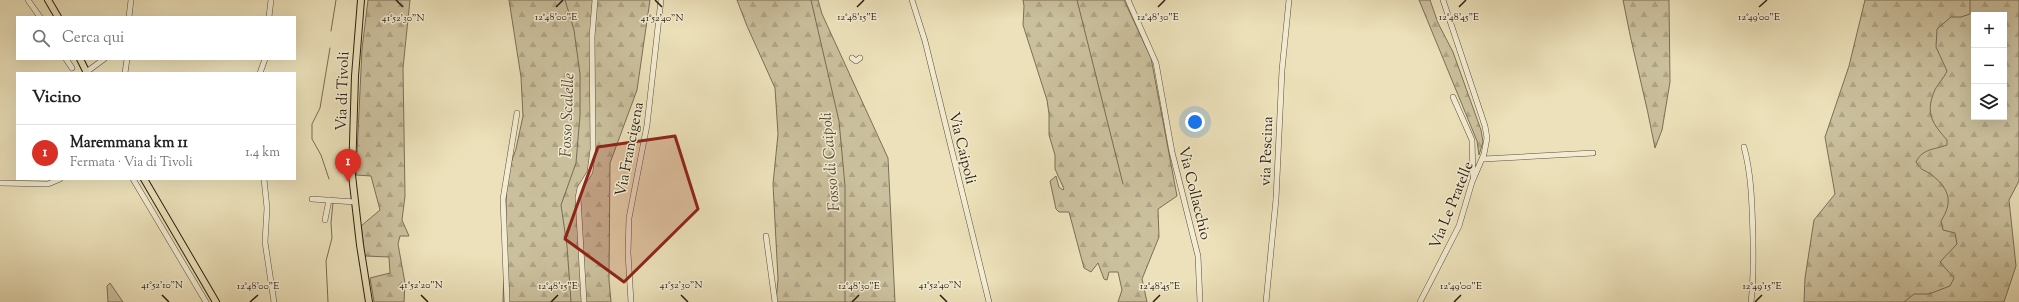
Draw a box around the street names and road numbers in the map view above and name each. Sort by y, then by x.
street label: Via di Tivoli [332,51,355,131]
street label: Via Francigena [611,100,650,198]
street label: Via Caipoli [942,110,981,187]
street label: via Pescina [1256,116,1279,186]
street label: Via Collacchio [1172,145,1215,242]
street label: Via Le Pratelle [1425,159,1479,252]

